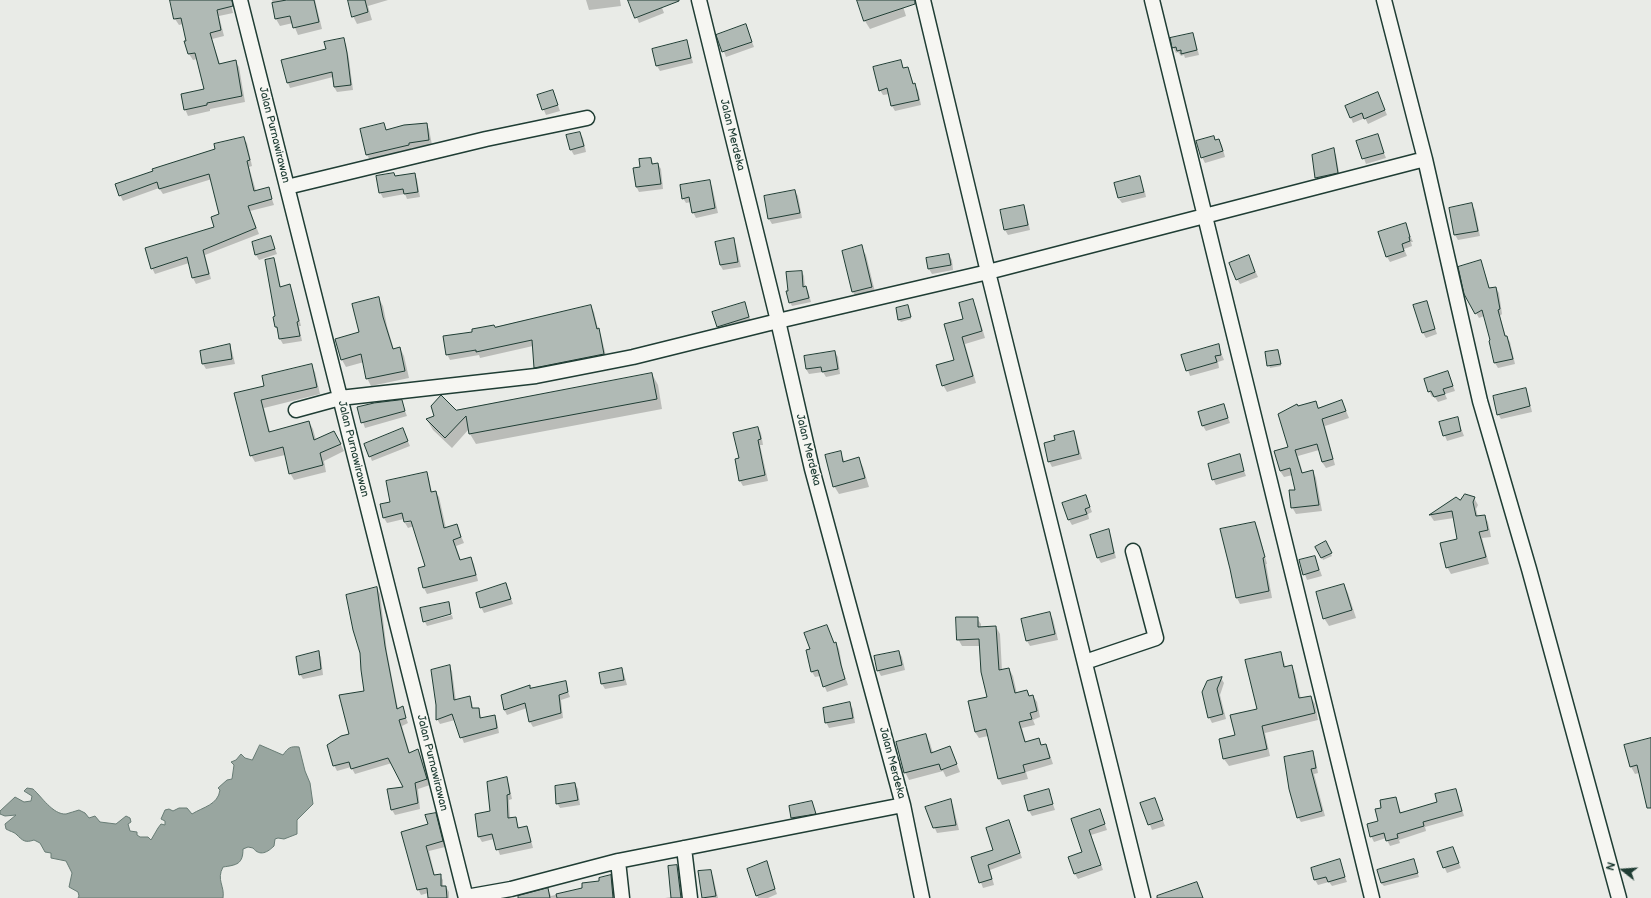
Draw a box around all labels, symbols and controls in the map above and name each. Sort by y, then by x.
street label: Jalan Purnawirawan [256,86,292,184]
street label: Jalan Merdeka [717,98,747,172]
street label: Jalan Purnawirawan [335,400,371,498]
street label: Jalan Merdeka [793,413,823,487]
street label: Jalan Purnawirawan [414,714,450,812]
street label: Jalan Merdeka [876,726,908,800]
north arrow [1603,850,1643,890]
text: N [1604,861,1618,872]

